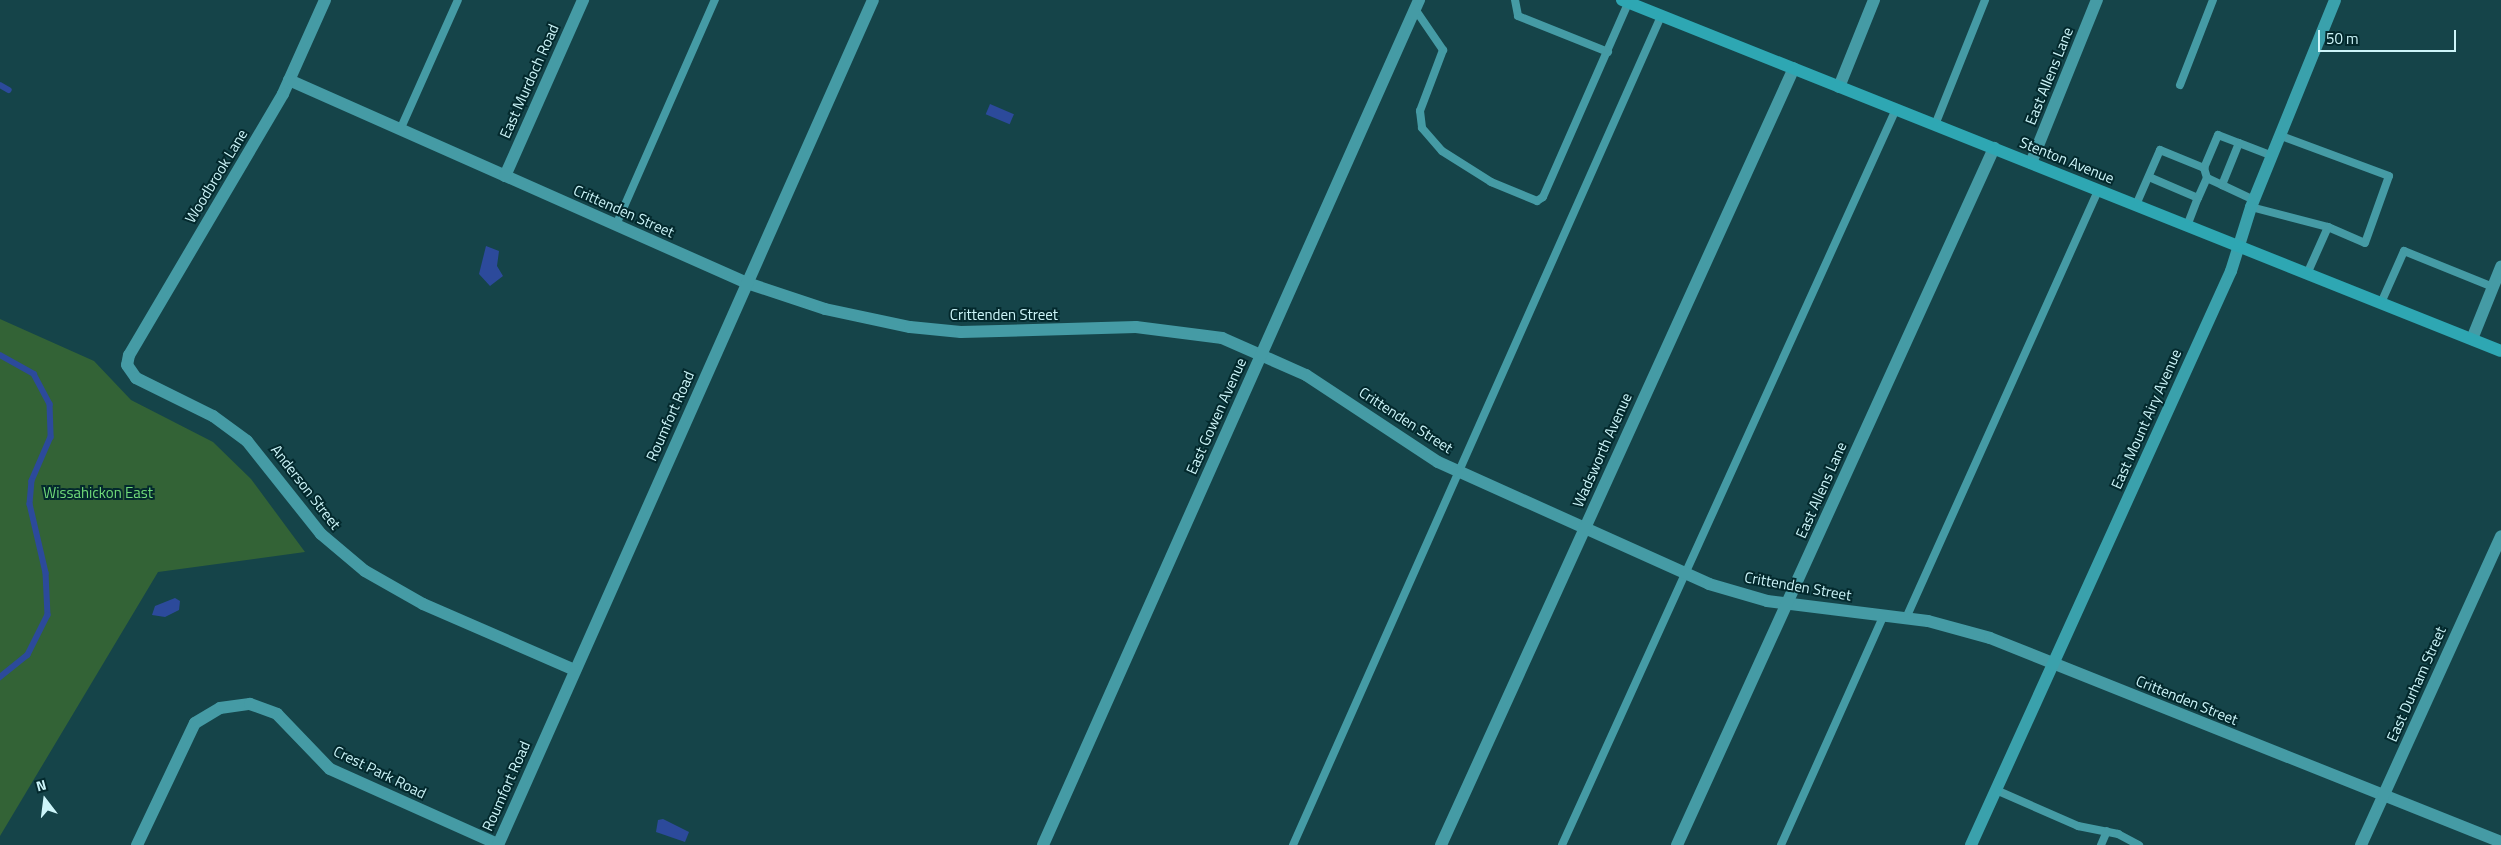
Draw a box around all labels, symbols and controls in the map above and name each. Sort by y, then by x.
scale bar [2321,20,2458,52]
street label: East Murdoch Road [496,21,562,141]
street label: East Allens Lane [2021,25,2077,127]
text: 50 m [2326,27,2359,50]
street label: Woodbrook Lane [181,126,251,226]
street label: Stenton Avenue [2017,133,2117,187]
street label: Crittenden Street [571,181,677,241]
street label: Crittenden Street [950,306,1058,324]
street label: East Mount Airy Avenue [2107,346,2185,492]
street label: East Gowen Avenue [1182,355,1250,477]
street label: Roumfort Road [642,368,698,464]
street label: Crittenden Street [1356,383,1456,457]
street label: Wadsworth Avenue [1569,390,1635,510]
street label: East Allens Lane [1792,439,1850,541]
street label: Anderson Street [267,441,345,533]
park label: Wissahickon East [43,484,153,502]
street label: Crittenden Street [1743,568,1853,604]
street label: East Durham Street [2383,624,2449,744]
street label: Crittenden Street [2133,671,2241,729]
street label: Roumfort Road [478,738,534,834]
street label: Crest Park Road [331,742,429,802]
text: N [34,774,48,796]
north arrow [20,775,70,825]

